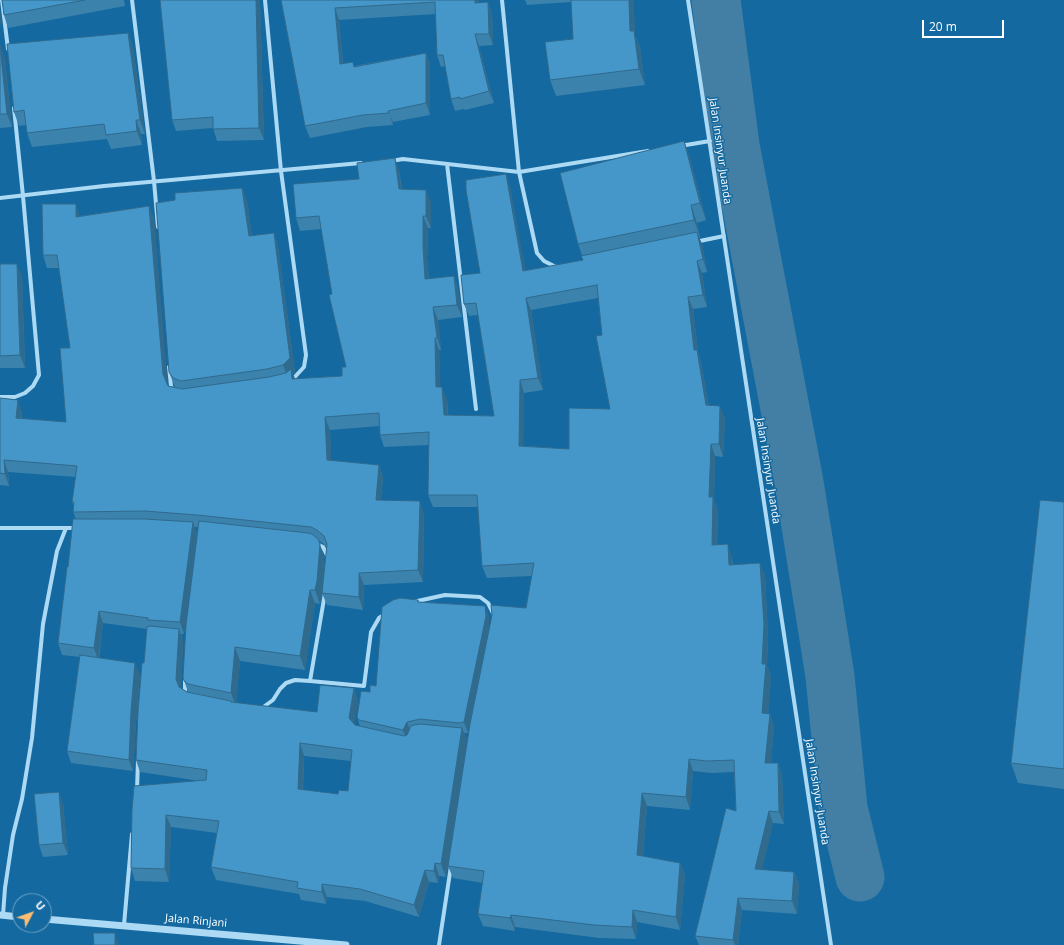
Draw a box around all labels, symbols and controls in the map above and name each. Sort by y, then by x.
scale bar [924,12,1006,38]
text: 20 m [929,18,957,35]
street label: Jalan Insinyur Juanda [706,97,734,205]
street label: Jalan Insinyur Juanda [753,417,783,525]
street label: Jalan Insinyur Juanda [802,738,832,846]
north arrow [12,893,52,933]
text: U [32,897,49,914]
street label: Jalan Rinjani [164,912,228,930]

